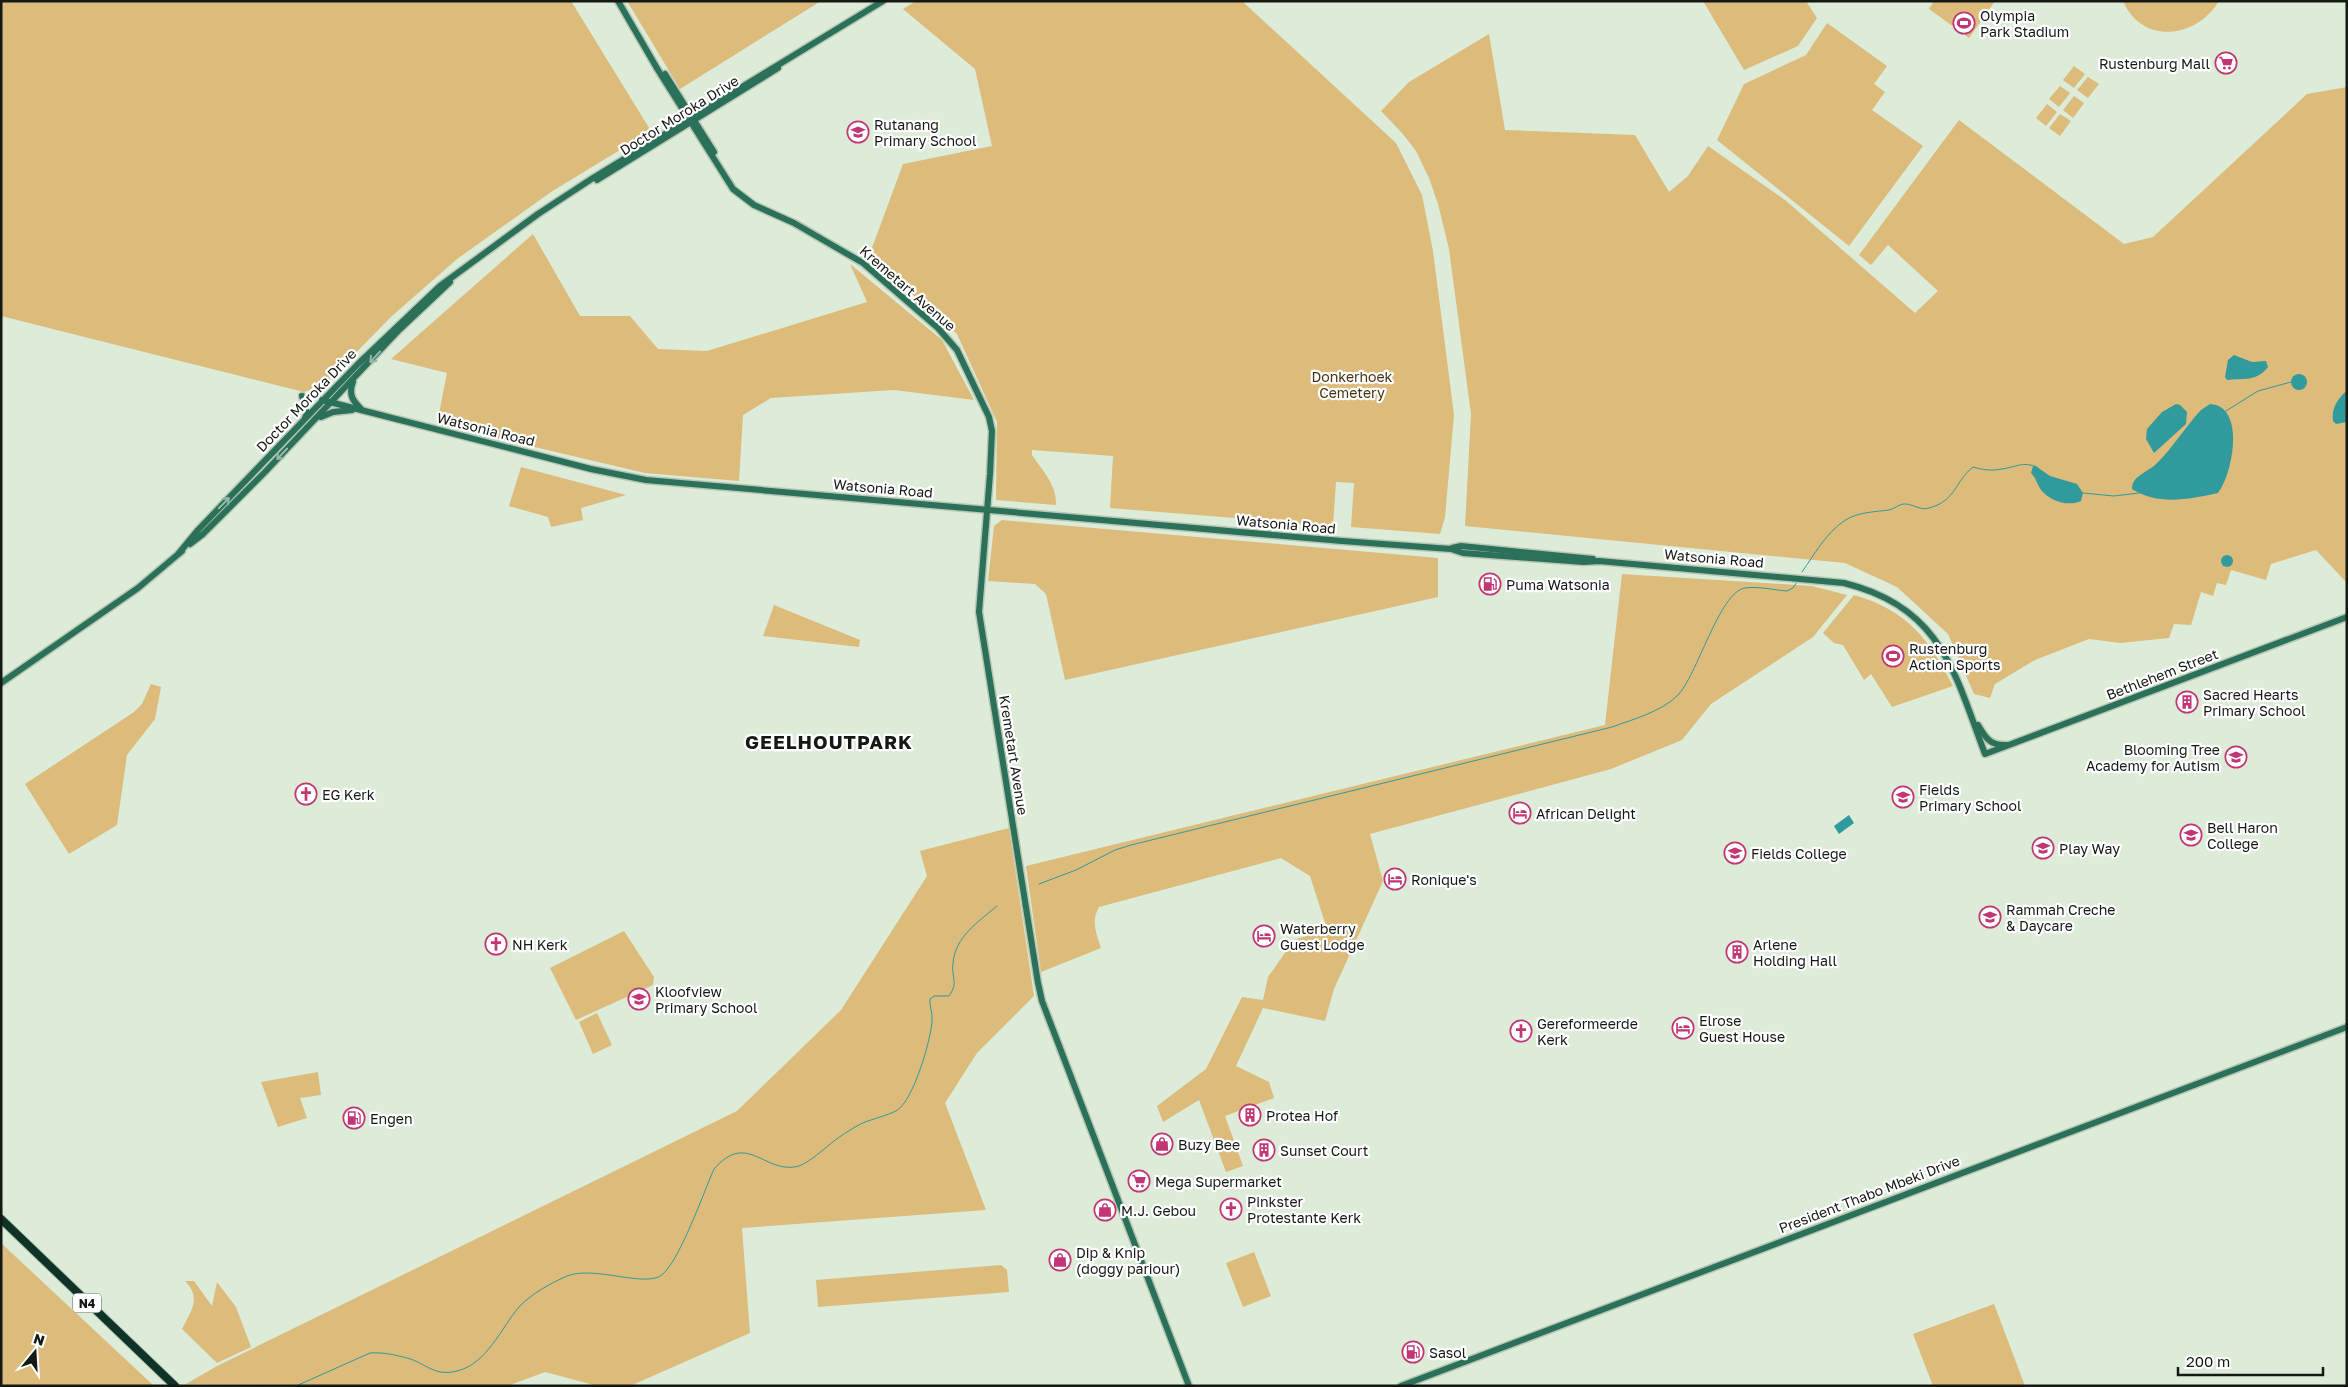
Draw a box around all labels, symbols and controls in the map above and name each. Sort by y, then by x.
place label: Olympia Park Stadium [1980,7,2069,40]
sports icon: Olympia Park Stadium [1952,11,1976,35]
supermarket icon: Rustenburg Mall [2214,51,2238,75]
place label: Rustenburg Mall [2099,55,2210,72]
street label: Doctor Moroka Drive [616,72,742,158]
place label: Rutanang Primary School [874,116,976,149]
school or university icon: Rutanang Primary School [846,120,870,144]
street label: Kremetart Avenue [857,242,959,334]
street label: Doctor Moroka Drive [252,345,360,455]
one-way arrow [369,350,381,363]
park label: Donkerhoek Cemetery [1311,368,1393,401]
street label: Watsonia Road [435,409,537,449]
one-way arrow [276,448,288,461]
street label: Watsonia Road [832,475,934,501]
one-way arrow [217,498,229,510]
street label: Watsonia Road [1235,511,1337,537]
street label: Watsonia Road [1663,545,1765,571]
fuel station icon: Puma Watsonia [1478,572,1502,596]
place label: Puma Watsonia [1506,576,1610,593]
place label: Rustenburg Action Sports [1909,640,2000,673]
sports icon: Rustenburg Action Sports [1881,644,1905,668]
street label: Bethlehem Street [2104,645,2220,703]
place label: Sacred Hearts Primary School [2203,686,2305,719]
building icon: Sacred Hearts Primary School [2175,690,2199,714]
street label: Kremetart Avenue [996,694,1032,816]
district label: GEELHOUTPARK [745,730,913,753]
place label: Blooming Tree Academy for Autism [2086,741,2220,774]
school or university icon: Blooming Tree Academy for Autism [2224,745,2248,769]
place label: Fields Primary School [1919,781,2021,814]
church icon: EG Kerk [294,782,318,806]
school or university icon: Fields Primary School [1891,785,1915,809]
place label: EG Kerk [322,786,375,803]
hotel icon: African Delight [1508,801,1532,825]
place label: African Delight [1536,805,1636,822]
place label: Bell Haron College [2207,819,2278,852]
school or university icon: Bell Haron College [2179,823,2203,847]
school or university icon: Play Way [2031,836,2055,860]
place label: Play Way [2059,840,2120,857]
school or university icon: Fields College [1723,841,1747,865]
place label: Fields College [1751,845,1847,862]
hotel icon: Ronique's [1383,867,1407,891]
place label: Ronique's [1411,871,1477,888]
place label: Rammah Creche & Daycare [2006,901,2115,934]
school or university icon: Rammah Creche & Daycare [1978,905,2002,929]
place label: Waterberry Guest Lodge [1280,920,1365,953]
hotel icon: Waterberry Guest Lodge [1252,924,1276,948]
church icon: NH Kerk [484,932,508,956]
place label: NH Kerk [512,936,568,953]
place label: Arlene Holding Hall [1753,936,1837,969]
building icon: Arlene Holding Hall [1725,940,1749,964]
place label: Kloofview Primary School [655,983,757,1016]
school or university icon: Kloofview Primary School [627,987,651,1011]
place label: Elrose Guest House [1699,1012,1785,1045]
place label: Gereformeerde Kerk [1537,1015,1638,1048]
hotel icon: Elrose Guest House [1671,1016,1695,1040]
church icon: Gereformeerde Kerk [1509,1019,1533,1043]
building icon: Protea Hof [1238,1103,1262,1127]
fuel station icon: Engen [342,1106,366,1130]
place label: Protea Hof [1266,1107,1338,1124]
place label: Engen [370,1110,413,1127]
shop icon: Buzy Bee [1150,1132,1174,1156]
place label: Buzy Bee [1178,1136,1240,1153]
building icon: Sunset Court [1252,1138,1276,1162]
place label: Sunset Court [1280,1142,1368,1159]
street label: President Thabo Mbeki Drive [1776,1152,1962,1236]
supermarket icon: Mega Supermarket [1127,1169,1151,1193]
place label: Mega Supermarket [1155,1173,1282,1190]
place label: Pinkster Protestante Kerk [1247,1193,1361,1226]
church icon: Pinkster Protestante Kerk [1219,1197,1243,1221]
shop icon: M.J. Gebou [1093,1198,1117,1222]
place label: M.J. Gebou [1121,1202,1196,1219]
place label: Dip & Knip (doggy pariour) [1076,1244,1180,1277]
shop icon: Dip & Knip (doggy pariour) [1048,1248,1072,1272]
road number: N4 [73,1294,101,1312]
north arrow [10,1327,60,1377]
text: N [31,1329,47,1349]
fuel station icon: Sasol [1401,1340,1425,1364]
place label: Sasol [1429,1344,1466,1361]
scale bar [2178,1344,2323,1376]
text: 200 m [2186,1352,2230,1370]

